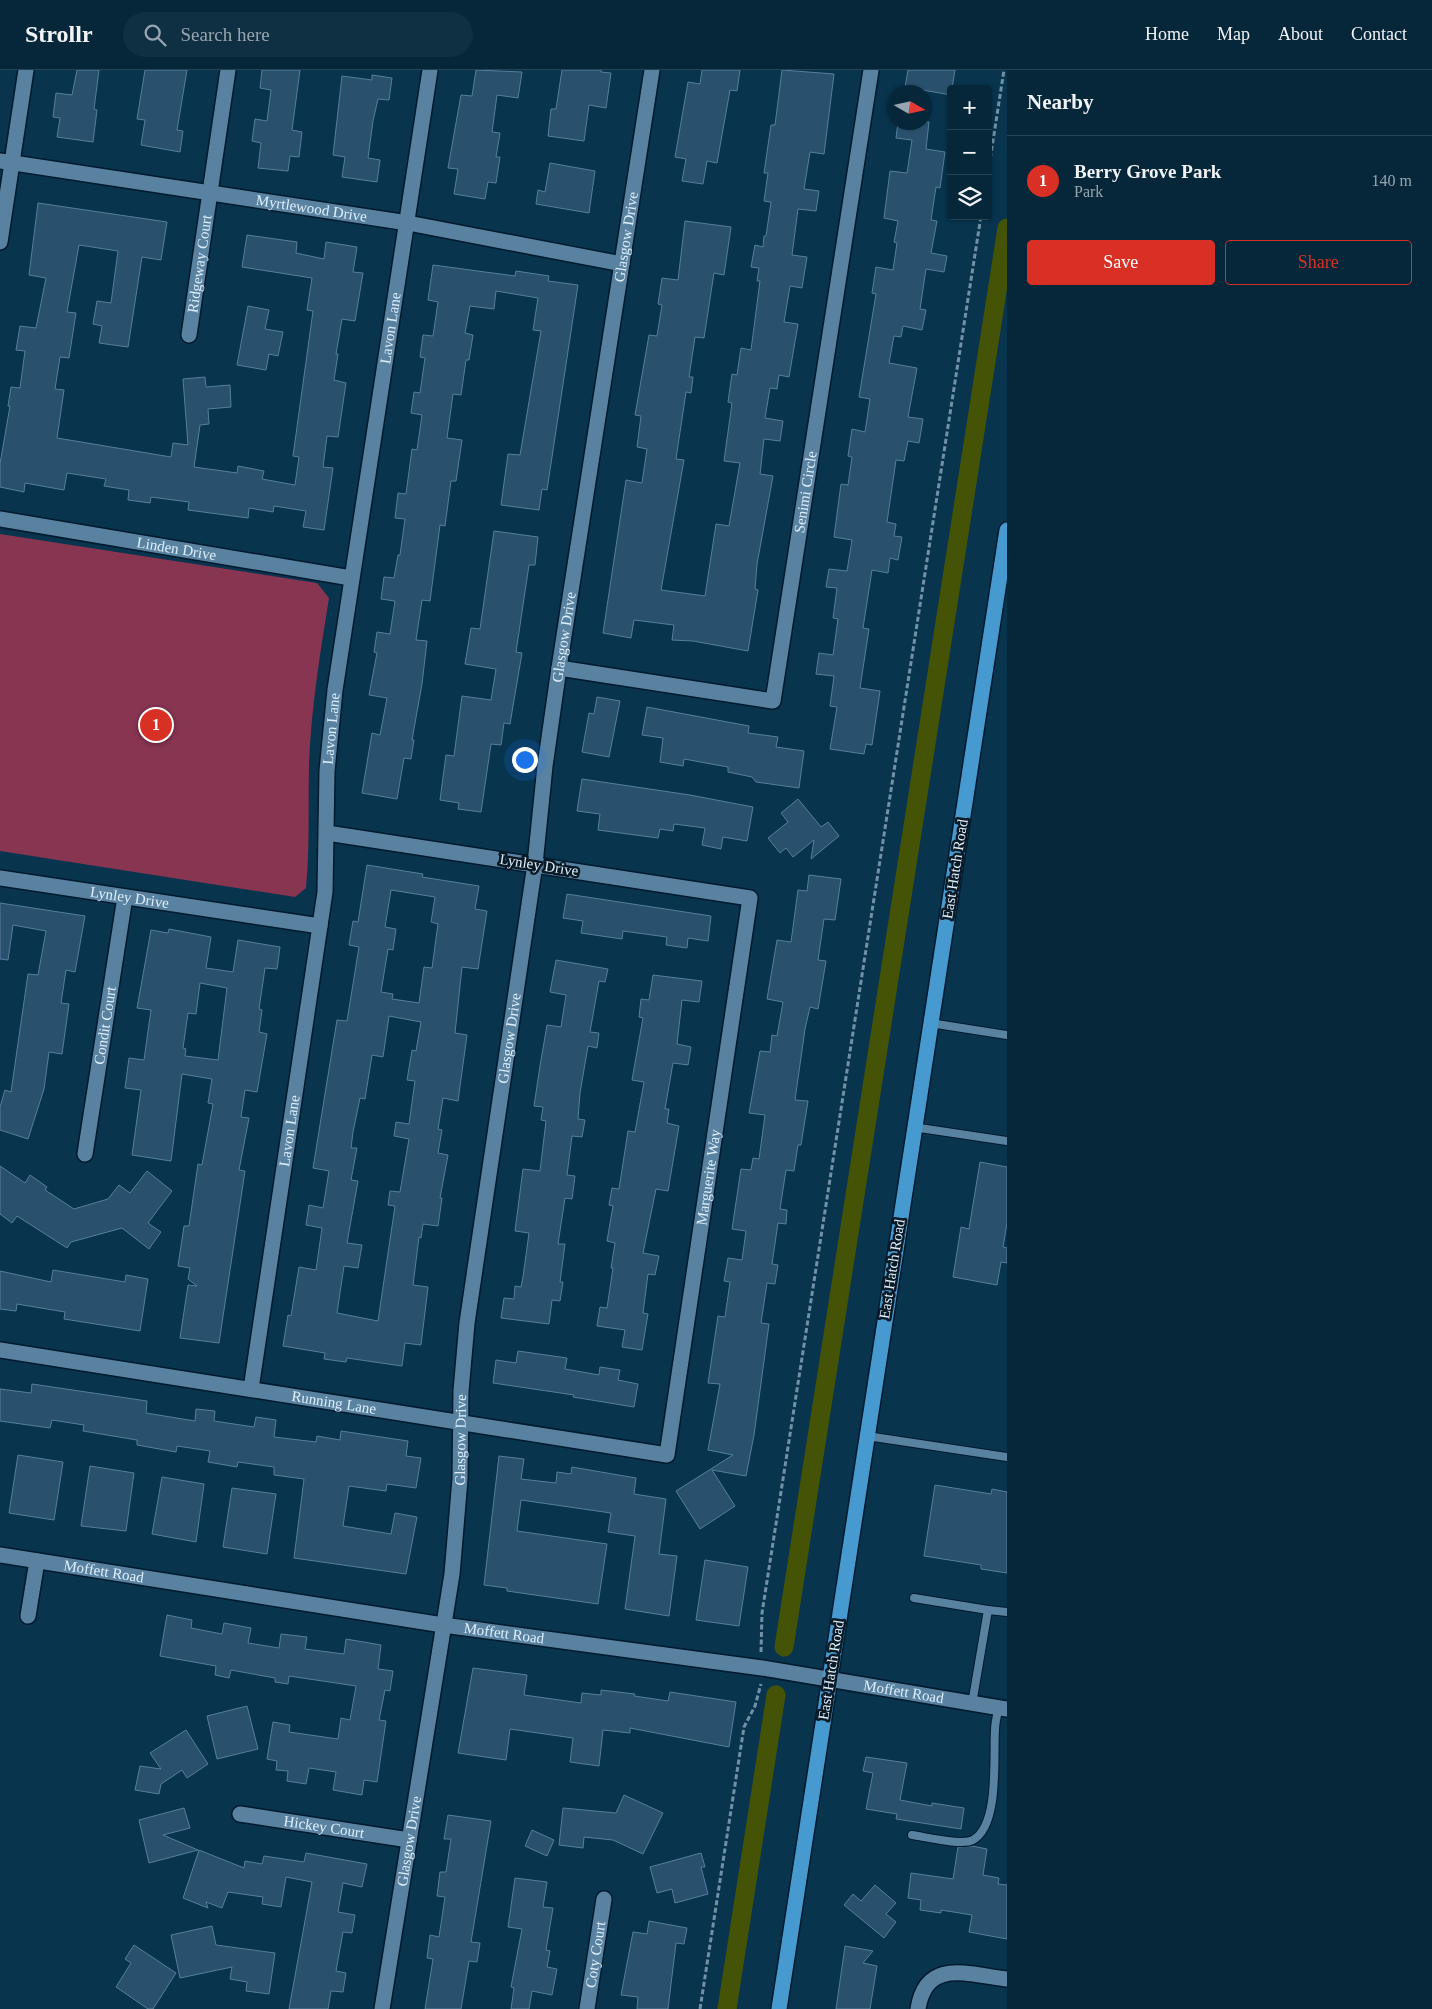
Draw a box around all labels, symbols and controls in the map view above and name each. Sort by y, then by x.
search box [123,12,473,57]
text: Strollr [25,21,93,47]
icon: search [141,21,169,49]
text: Search here [181,24,270,45]
text: Home [1145,24,1189,44]
text: Map [1217,24,1250,44]
text: About [1278,24,1323,44]
text: Contact [1351,24,1407,44]
north arrow [887,85,932,130]
map controls [947,85,992,220]
button: + [947,85,992,130]
text: Nearby [1027,90,1094,114]
button: − [947,130,992,175]
text: Berry Grove Park [1074,161,1221,182]
text: 1 [1039,172,1047,189]
text: 140 m [1372,172,1412,189]
button: layers [947,175,992,220]
text: Park [1074,183,1103,200]
street label: Glasgow Drive [611,190,641,283]
street label: Myrtlewood Drive [255,192,368,225]
street label: Ridgeway Court [184,213,215,314]
button: Save [1027,240,1215,285]
button: Share [1225,240,1412,285]
street label: Lavon Lane [377,291,404,365]
street label: Senimi Circle [791,449,820,534]
street label: Linden Drive [136,534,218,563]
street label: Glasgow Drive [549,590,579,683]
street label: Lavon Lane [320,692,343,765]
pin: 1 [140,706,172,744]
your location [512,747,538,773]
street label: East Hatch Road [939,817,971,920]
street label: Lynley Drive [498,851,580,879]
street label: Lynley Drive [89,884,170,911]
street label: Condit Court [91,985,119,1066]
street label: Glasgow Drive [495,992,524,1085]
street label: Lavon Lane [276,1094,303,1168]
street label: Marguerite Way [693,1128,724,1226]
street label: East Hatch Road [876,1217,908,1320]
street label: Running Lane [290,1388,378,1417]
street label: Glasgow Drive [451,1394,469,1486]
street label: Moffett Road [62,1557,145,1586]
street label: East Hatch Road [815,1618,847,1721]
street label: Moffett Road [463,1620,546,1647]
street label: Moffett Road [862,1677,945,1706]
street label: Glasgow Drive [394,1794,424,1888]
street label: Hickey Court [283,1813,366,1841]
street label: Coty Court [582,1919,609,1989]

